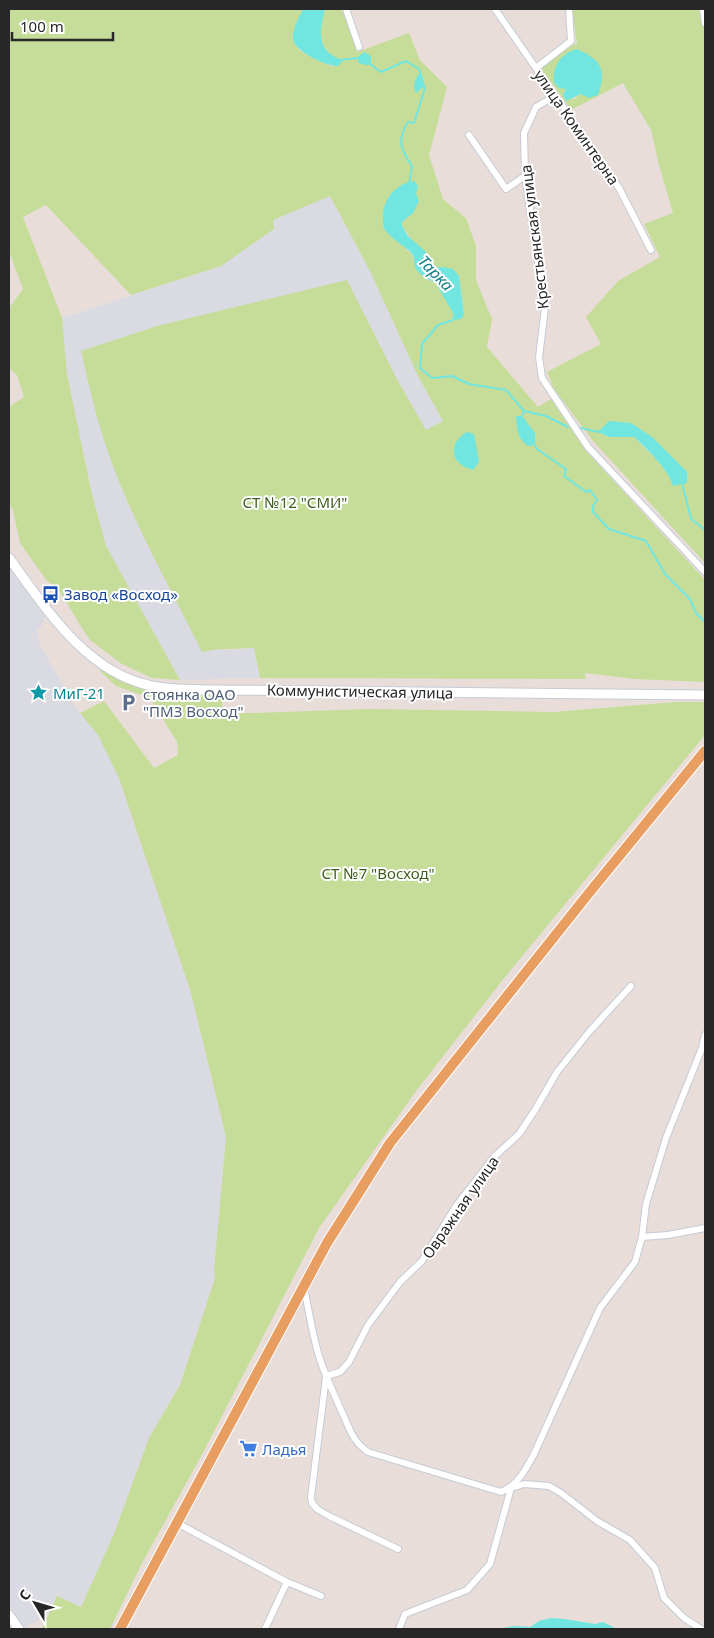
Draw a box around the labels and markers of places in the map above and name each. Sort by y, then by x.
bus stop icon: Завод «Восход» [40,584,60,604]
place label: Завод «Восход» [64,584,178,604]
place icon: МиГ-21 [29,683,49,703]
place label: МиГ-21 [53,683,105,703]
place label: стоянка ОАО "ПМЗ Восход" [143,684,244,721]
parking icon: стоянка ОАО "ПМЗ Восход" [119,693,139,713]
supermarket icon: Ладья [238,1439,258,1459]
place label: Ладья [262,1439,306,1459]

